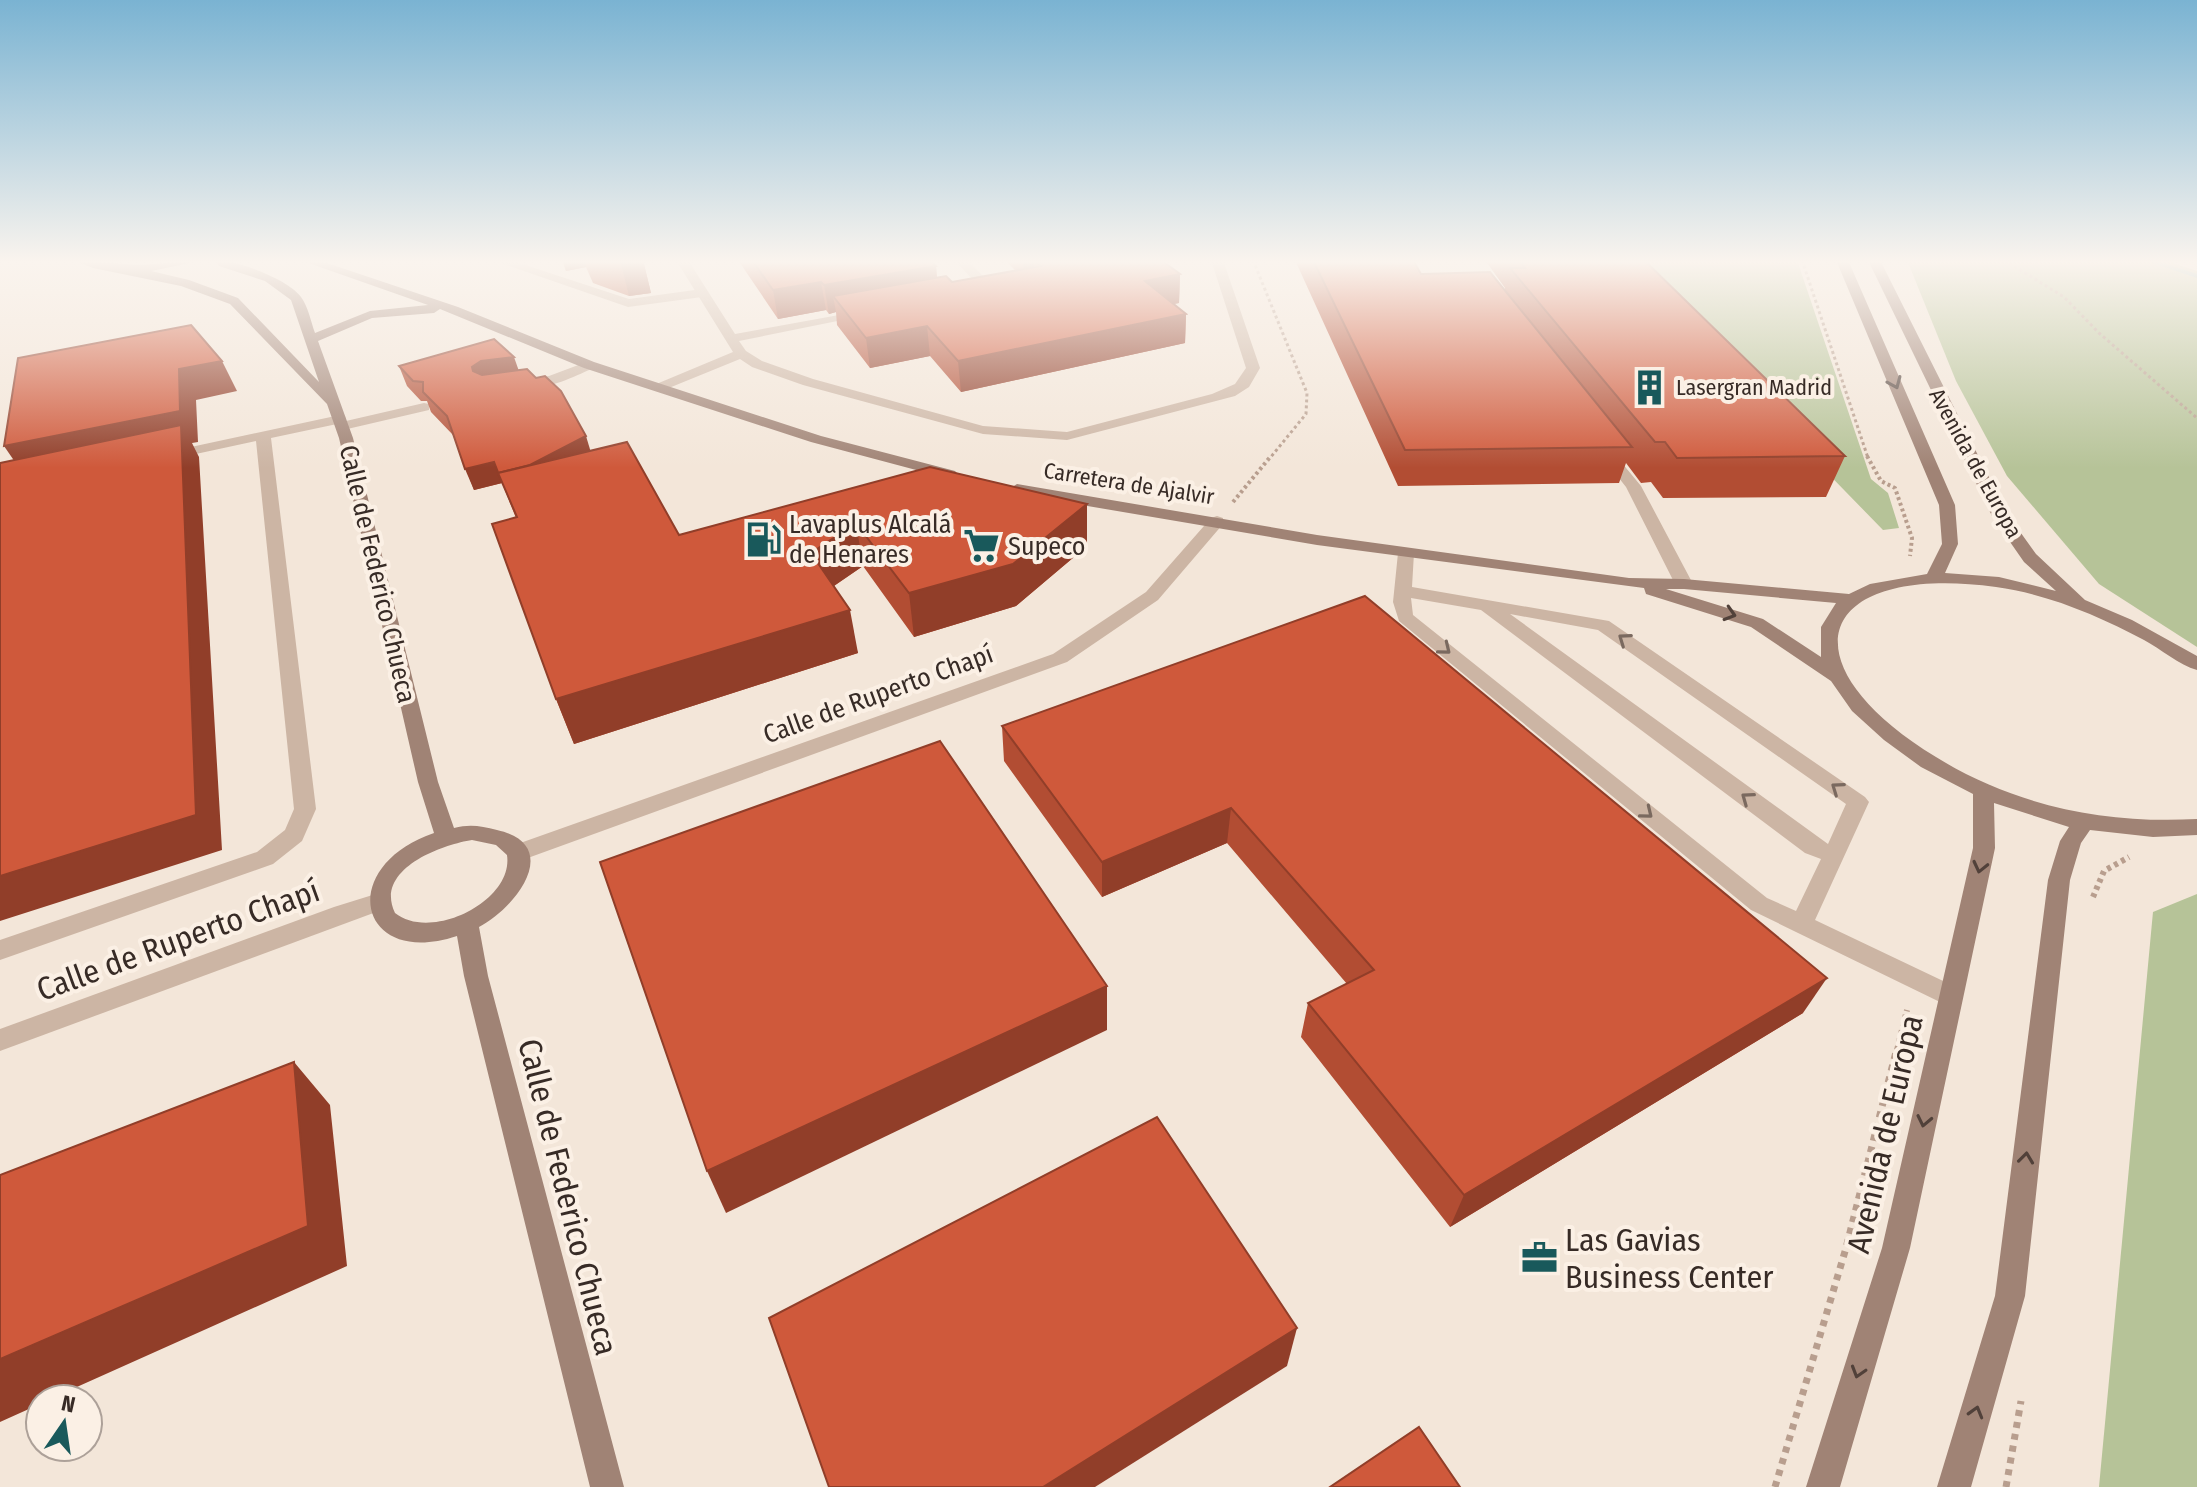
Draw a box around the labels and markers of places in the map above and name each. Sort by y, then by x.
building icon: Lasergran Madrid [1631,368,1669,406]
place label: Lasergran Madrid [1676,374,1832,401]
place label: Lavaplus Alcalá de Henares [789,509,951,570]
fuel station icon: Lavaplus Alcalá de Henares [744,520,782,558]
supermarket icon: Supeco [963,527,1001,565]
place label: Supeco [1008,531,1085,562]
place label: Las Gavias Business Center [1565,1221,1773,1296]
office icon: Las Gavias Business Center [1520,1239,1558,1277]

